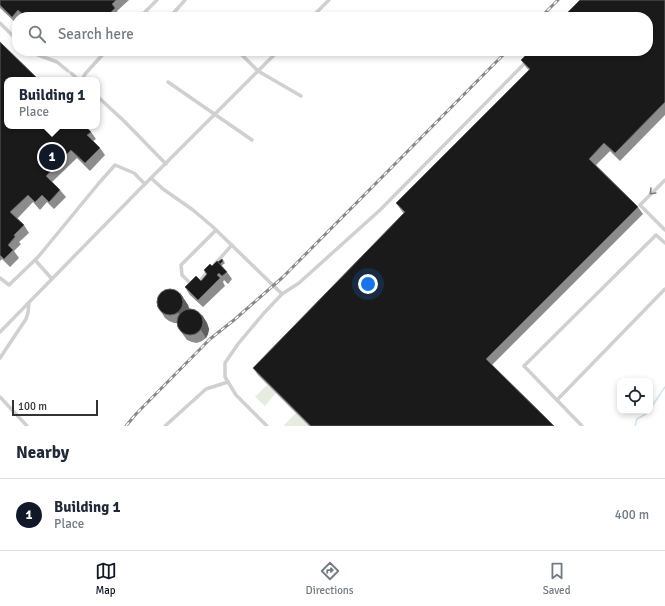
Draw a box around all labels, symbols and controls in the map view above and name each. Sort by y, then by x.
search box [12,12,653,56]
icon: search [26,23,48,45]
text: Search here [58,25,134,43]
popup [4,77,100,129]
text: Building 1 [19,86,85,104]
text: Place [19,104,49,120]
pin: 1 [39,142,65,172]
one-way arrow [649,187,657,195]
your location [358,274,378,294]
map controls [617,378,653,414]
button: locate [617,378,653,414]
scale bar [12,398,98,417]
text: 100 m [18,400,47,413]
text: Nearby [16,442,69,463]
text: Building 1 [54,498,121,516]
text: 1 [25,507,33,523]
text: 400 m [615,507,649,523]
text: Place [54,516,84,532]
tab: Map [95,560,117,597]
tab: Directions [306,560,354,597]
tab: Saved [543,560,570,597]

